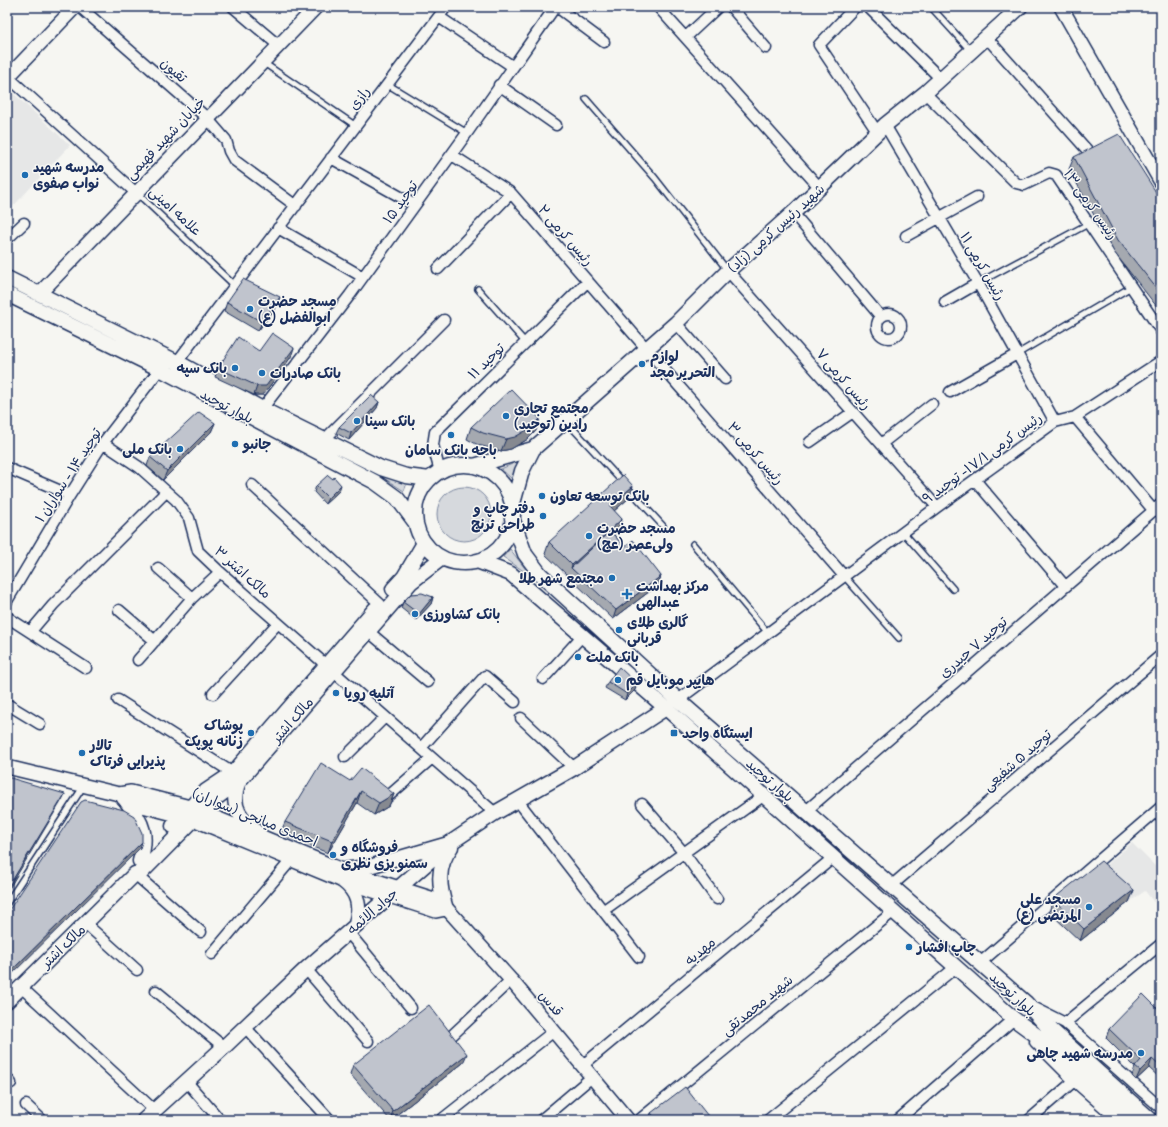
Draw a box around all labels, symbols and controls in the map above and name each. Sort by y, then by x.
street label: تقیون [157,53,192,87]
street label: رازی [344,82,374,113]
street label: خیابان شهید فهیمی [120,92,209,183]
place label: مدرسه شهید نواب صفوی [33,157,104,193]
street label: رئیس کرمی ۱۳ [1060,164,1123,243]
marker: مدرسه شهید نواب صفوی [20,170,30,180]
street label: توحید ۱۵ [378,176,422,227]
street label: شهید رئیس کرمی (زاد) [723,179,828,276]
street label: علامه امینی [146,181,207,240]
street label: رئیس کرمی ۲ [534,200,598,269]
street label: رئیس کرمی ۱۱ [956,228,1011,303]
place label: مسجد حضرت ابوالفضل (ع) [258,291,337,327]
marker: مسجد حضرت ابوالفضل (ع) [245,304,255,314]
street label: توحید ۱۱ [463,338,509,383]
street label: رئیس کرمی ۷ [812,344,876,413]
place label: لوازم التحریر مجد [650,346,715,381]
place label: بانک سپه [177,358,227,377]
marker: لوازم التحریر مجد [637,359,647,369]
marker: بانک سپه [230,363,240,373]
place label: بانک صادرات [270,363,341,382]
marker: بانک صادرات [257,368,267,378]
street label: بلوار توحید [197,384,257,428]
place label: مجتمع تجاری رادین (توحید) [514,398,589,434]
street label: رئیس کرمی ۱۷/۱- توحید ۹ [918,408,1045,508]
place label: بانک سینا [365,411,415,430]
marker: مجتمع تجاری رادین (توحید) [501,411,511,421]
marker: بانک سینا [352,416,362,426]
street label: رئیس کرمی ۳ [724,417,789,488]
street label: توحید ۱۴ - سواران ۱ [30,423,106,526]
marker: باجه بانک سامان [446,430,456,440]
place label: جانبو [242,434,271,454]
place label: بانک ملی [122,439,172,458]
marker: جانبو [230,439,240,449]
place label: باجه بانک سامان [405,440,497,459]
marker: بانک ملی [175,444,185,454]
place label: بانک توسعه تعاون [550,486,650,505]
marker: بانک توسعه تعاون [537,491,547,501]
place label: دفتر چاپ و طراحی ترنج [471,498,535,533]
marker: دفتر چاپ و طراحی ترنج [538,511,548,521]
place label: مسجد حضرت ولی‌عصر (عج) [597,518,676,553]
marker: مسجد حضرت ولی‌عصر (عج) [584,531,594,541]
street label: مالک اشتر ۳ [211,541,276,602]
place label: مجتمع شهر طلا [518,568,604,588]
marker: مجتمع شهر طلا [607,573,617,583]
place label: مرکز بهداشت عبدالهی [636,576,709,611]
marker: مرکز بهداشت عبدالهی [621,588,633,600]
place label: بانک کشاورزی [423,604,500,623]
marker: بانک کشاورزی [410,609,420,619]
street label: توحید ۷ حیدری [934,611,1012,682]
place label: گالری طلای قربانی [627,612,689,647]
marker: گالری طلای قربانی [614,625,624,635]
place label: بانک ملت [586,647,639,666]
marker: بانک ملت [573,652,583,662]
place label: هایپر موبایل قم [626,670,714,691]
marker: هایپر موبایل قم [613,675,623,685]
place label: آتلیه رویا [344,683,395,702]
marker: آتلیه رویا [331,688,341,698]
street label: مالک اشتر [265,692,317,748]
place label: پوشاک زنانه پوپک [185,715,243,751]
place label: ایستگاه واحد [682,723,753,742]
street label: توحید ۵ شفیعی [978,724,1056,795]
marker: پوشاک زنانه پوپک [246,728,256,738]
marker: ایستگاه واحد [669,728,679,738]
place label: تالار پذیرایی فرتاک [88,735,165,770]
marker: تالار پذیرایی فرتاک [77,748,87,758]
street label: بلوار توحید [742,753,798,806]
street label: احمدی میانجی (سواران) [189,783,321,850]
place label: فروشگاه و سمنو پزی نظری [340,837,428,873]
marker: فروشگاه و سمنو پزی نظری [328,850,338,860]
street label: جواد الائمه [342,883,401,938]
place label: مسجد علی المرتضی (ع) [1016,889,1081,925]
marker: مسجد علی المرتضی (ع) [1084,902,1094,912]
street label: مالک اشتر [35,919,89,973]
street label: مهدیه [680,932,719,969]
place label: چاپ افشار [915,937,976,956]
marker: چاپ افشار [904,942,914,952]
street label: بلوار توحید [986,967,1041,1020]
street label: شهید محمدتقی [717,970,797,1039]
street label: قدس [535,986,568,1020]
place label: مدرسه شهید چاهی [1026,1043,1133,1062]
marker: مدرسه شهید چاهی [1136,1048,1146,1058]

